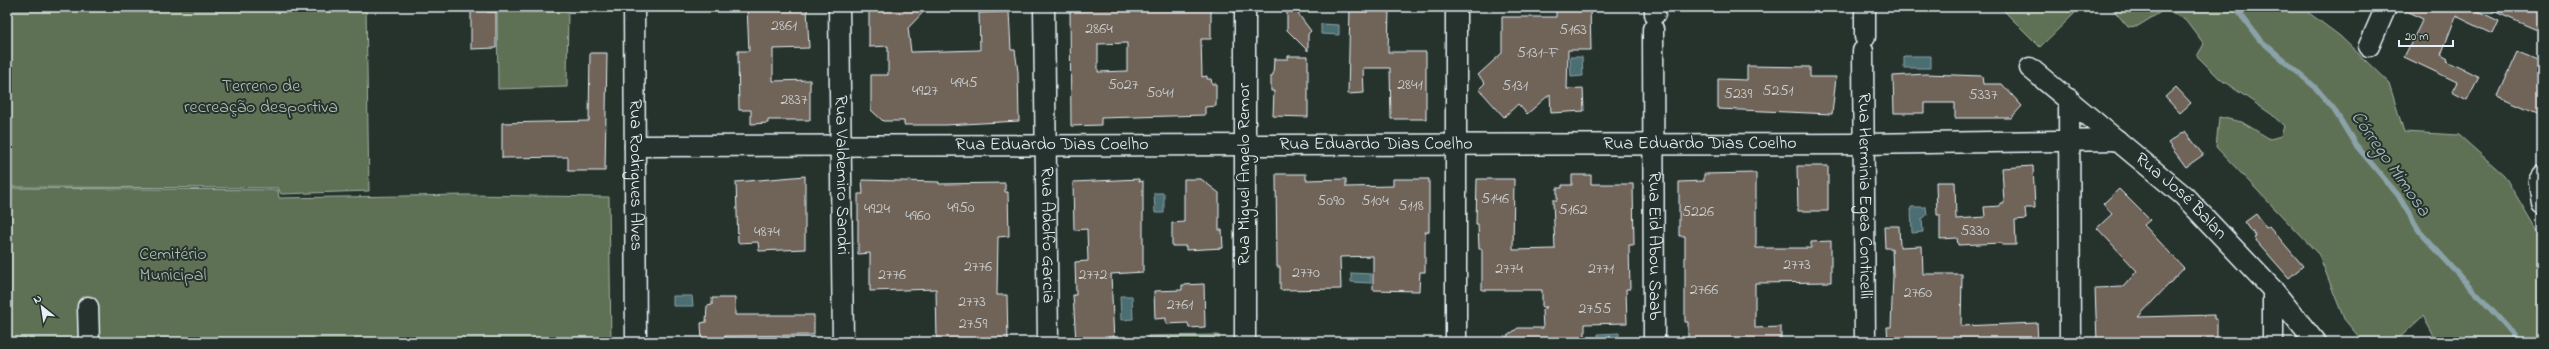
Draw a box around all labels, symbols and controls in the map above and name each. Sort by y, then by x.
house number: 2861 [771,14,797,38]
house number: 2864 [1085,17,1113,41]
house number: 5163 [1559,18,1587,42]
scale bar [2399,22,2453,48]
text: 20 m [2405,28,2428,46]
house number: 5131-F [1517,41,1560,65]
house number: 4945 [950,71,978,95]
house number: 5027 [1108,73,1139,97]
house number: 2841 [1397,73,1423,97]
park label: Terreno de recreação desportiva [184,74,338,121]
house number: 5131 [1502,74,1528,98]
house number: 4927 [912,79,938,103]
house number: 5251 [1762,79,1794,103]
house number: 5041 [1146,81,1174,105]
street label: Rua Miguel Angelo Remor [1232,82,1259,265]
house number: 5239 [1724,82,1752,106]
house number: 5337 [1969,83,1998,107]
house number: 2837 [780,88,808,112]
street label: Rua Herminia Egea Conticelli [1850,93,1878,299]
street label: Rua Valdemiro Sandri [827,95,855,255]
street label: Rua Rodrigues Alves [621,99,648,251]
water label: Córrego Mimosa [2343,106,2437,223]
street label: Rua Eduardo Dias Coelho [1603,131,1797,157]
street label: Rua Eduardo Dias Coelho [955,132,1149,158]
street label: Rua Eduardo Dias Coelho [1279,132,1473,158]
street label: Rua José Balan [2129,147,2233,246]
street label: Rua Adolfo Garcia [1033,167,1061,303]
street label: Rua Eid Abou Saab [1640,172,1667,321]
house number: 5146 [1481,187,1509,211]
house number: 5090 [1317,189,1345,213]
house number: 5104 [1361,189,1389,213]
house number: 5118 [1398,194,1424,218]
house number: 4950 [947,196,975,220]
house number: 4924 [864,197,890,221]
house number: 5162 [1558,198,1588,222]
house number: 5226 [1682,200,1714,224]
house number: 4960 [905,204,931,228]
house number: 5330 [1960,219,1990,243]
house number: 4874 [754,220,780,244]
park label: Cemitério Municipal [139,242,207,289]
house number: 2773 [1783,253,1811,277]
house number: 2776 [964,255,992,279]
house number: 2774 [1495,257,1523,281]
house number: 2771 [1588,257,1614,281]
house number: 2770 [1292,261,1320,285]
house number: 2776 [878,263,906,287]
house number: 2772 [1078,263,1108,287]
house number: 2766 [1690,278,1718,302]
house number: 2760 [1904,281,1932,305]
north arrow [22,287,62,327]
text: N [30,290,45,308]
house number: 2773 [958,290,986,314]
house number: 2761 [1167,293,1193,317]
house number: 2755 [1579,297,1611,321]
house number: 2759 [959,312,987,336]

